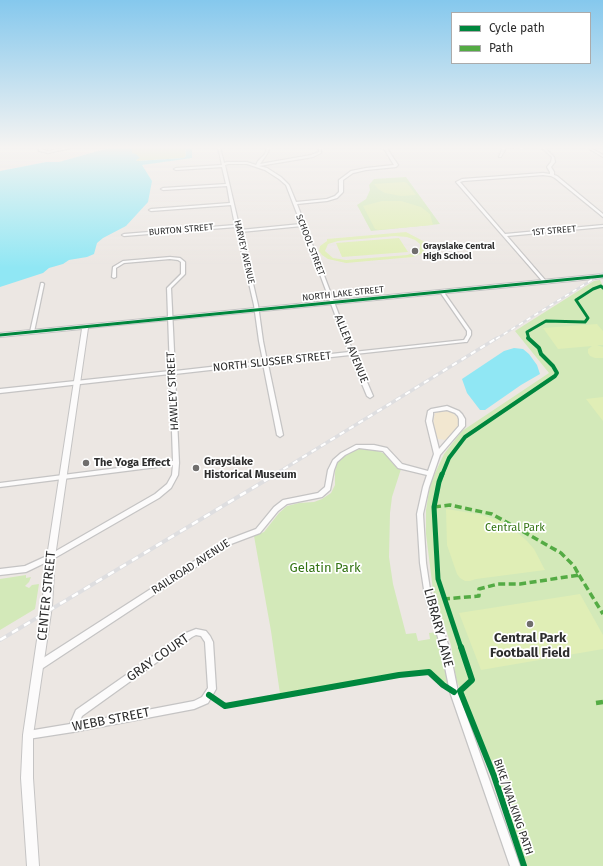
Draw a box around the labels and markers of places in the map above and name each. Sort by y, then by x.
place label: Grayslake Central High School [423,241,495,262]
marker: Grayslake Central High School [410,246,420,256]
place label: Grayslake Historical Museum [204,455,297,481]
place label: The Yoga Effect [94,456,171,470]
marker: The Yoga Effect [81,458,91,468]
marker: Grayslake Historical Museum [191,463,201,473]
marker: Central Park Football Field [525,619,535,629]
place label: Central Park Football Field [490,630,570,661]

